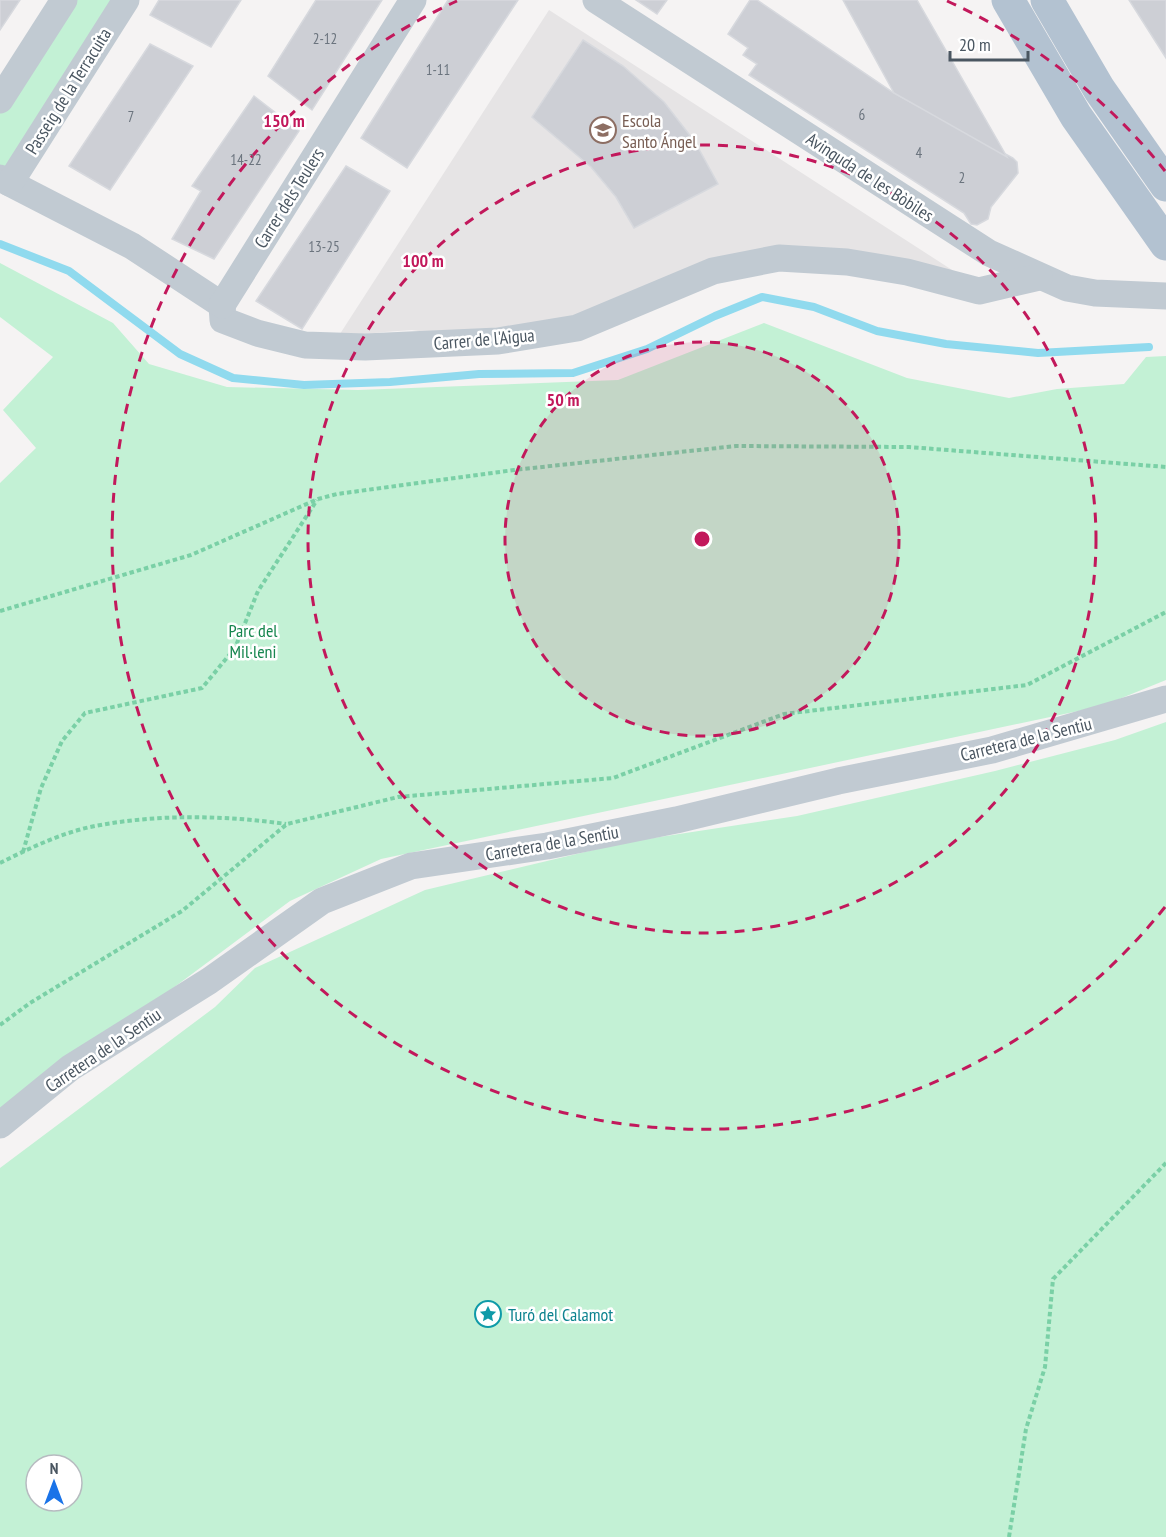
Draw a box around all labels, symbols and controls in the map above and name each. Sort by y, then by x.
street label: Passeig de la Terracuita [20,24,116,158]
scale bar [950,24,1028,62]
house number: 2-12 [313,29,337,48]
text: 20 m [959,33,991,56]
house number: 1-11 [426,60,450,79]
house number: 6 [859,105,866,124]
house number: 7 [128,107,134,126]
text: 150 m [263,109,305,132]
place label: Escola Santo Ángel [622,109,697,153]
school or university icon: Escola Santo Ángel [588,115,618,145]
street label: Avinguda de les Bòbiles [802,127,938,227]
street label: Carrer dels Teulers [249,143,329,253]
house number: 4 [916,143,923,162]
house number: 14-22 [230,150,262,169]
house number: 2 [959,168,965,187]
house number: 13-25 [308,237,340,256]
text: 100 m [402,249,444,272]
street label: Carrer de l'Aigua [433,323,535,355]
text: 50 m [547,388,579,411]
centre of rings [692,529,712,549]
park label: Parc del Mil·leni [228,619,278,663]
street label: Carretera de la Sentiu [958,712,1094,766]
street label: Carretera de la Sentiu [484,820,620,866]
street label: Carretera de la Sentiu [41,1003,165,1097]
place icon: Turó del Calamot [473,1299,503,1329]
place label: Turó del Calamot [508,1303,613,1326]
north arrow [24,1453,84,1513]
text: N [50,1458,58,1478]

